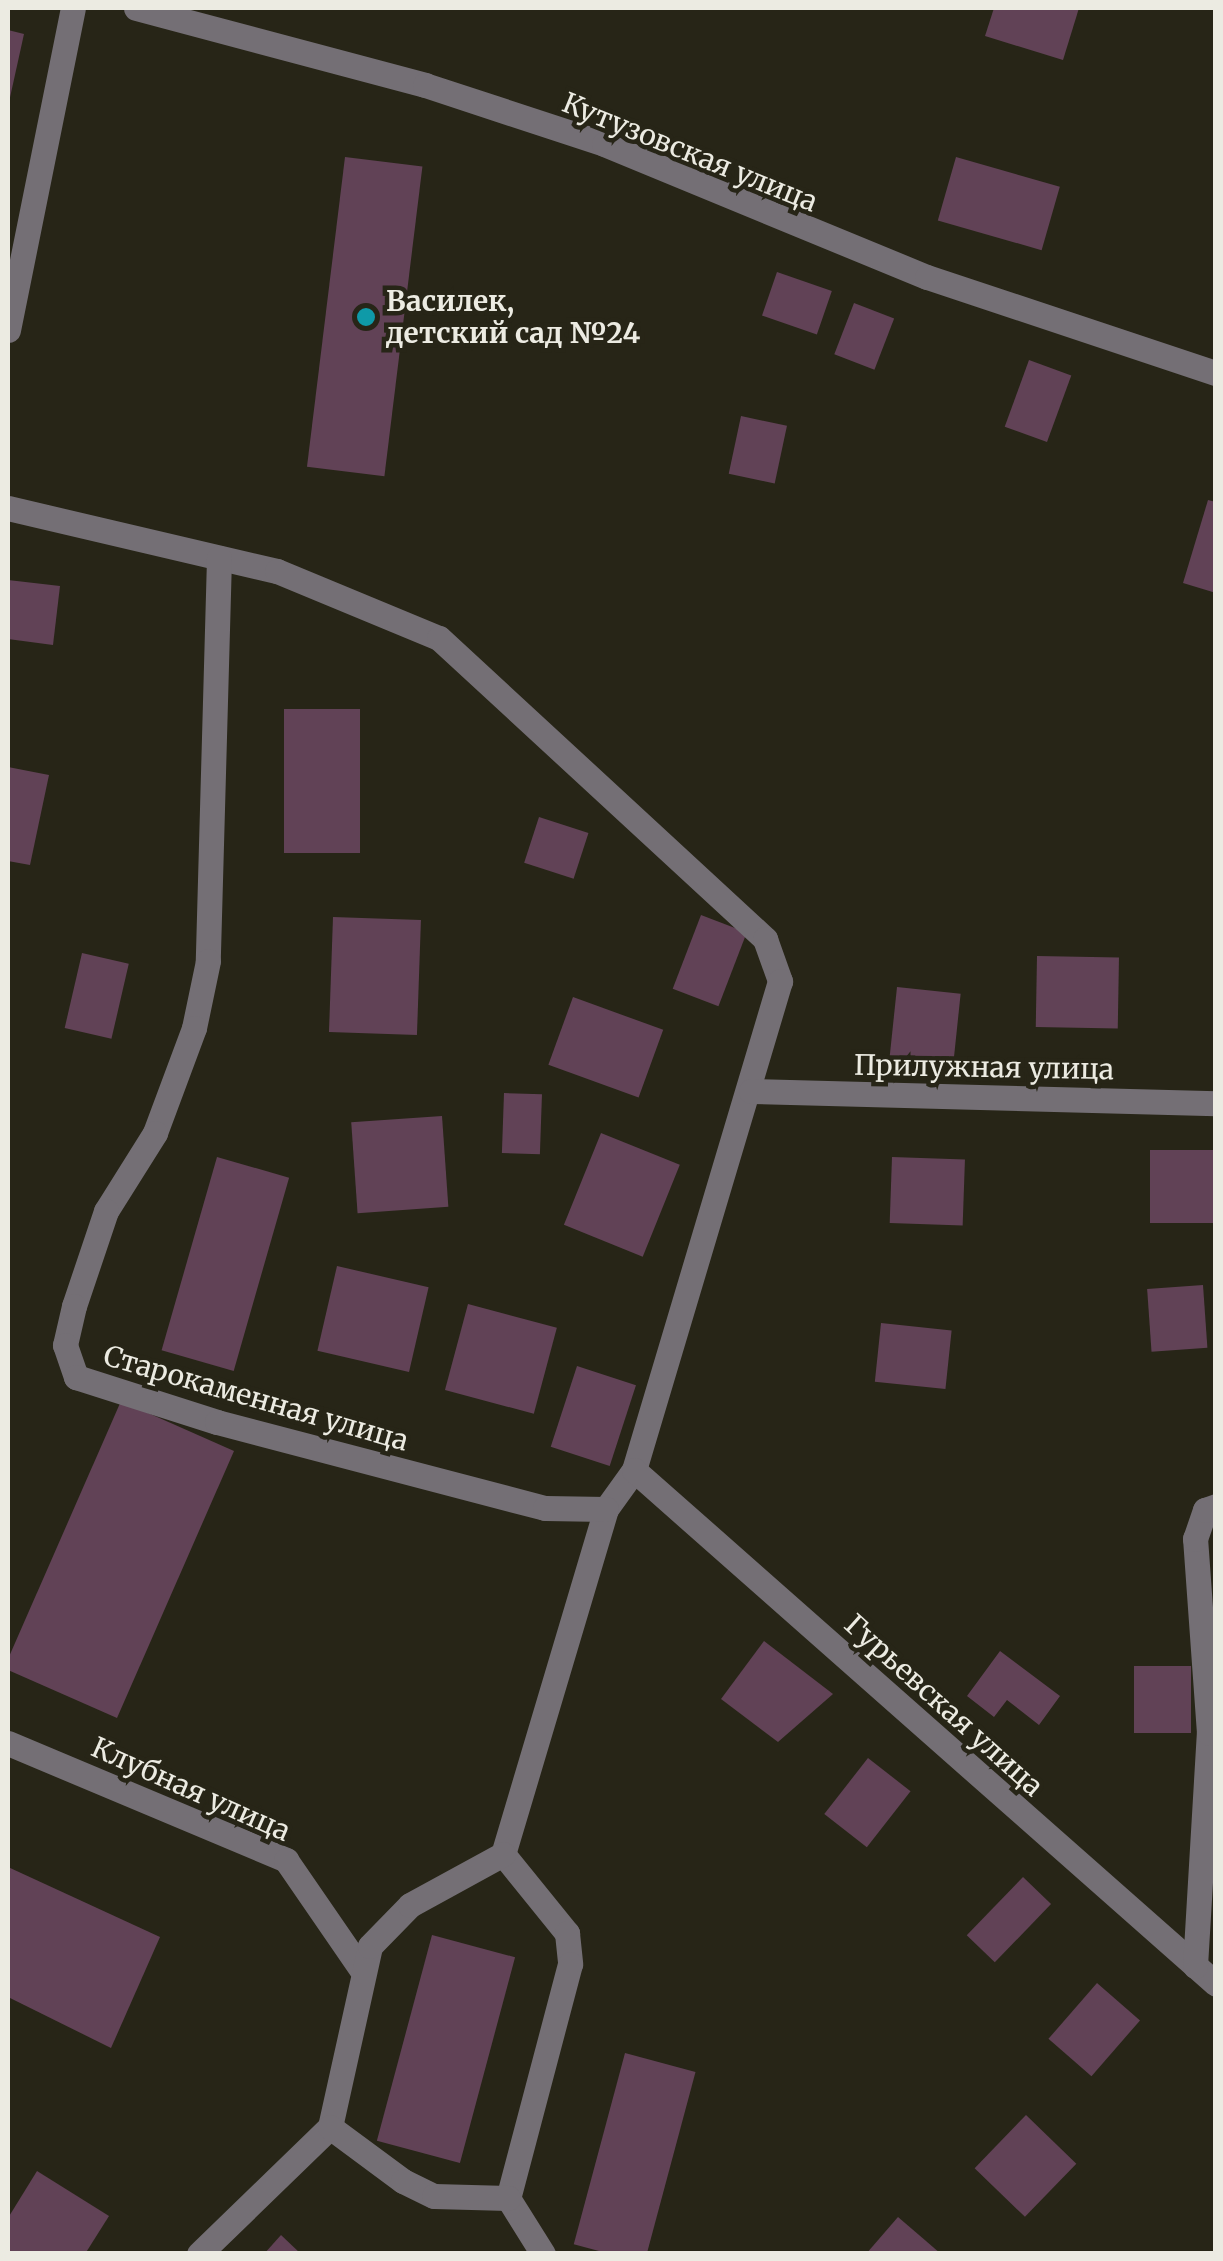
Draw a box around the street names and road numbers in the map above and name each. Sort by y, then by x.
street label: Кутузовская улица [558,85,822,219]
street label: Прилужная улица [854,1048,1114,1086]
street label: Старокаменная улица [100,1338,412,1458]
street label: Гурьевская улица [838,1607,1050,1803]
street label: Клубная улица [87,1730,295,1848]

